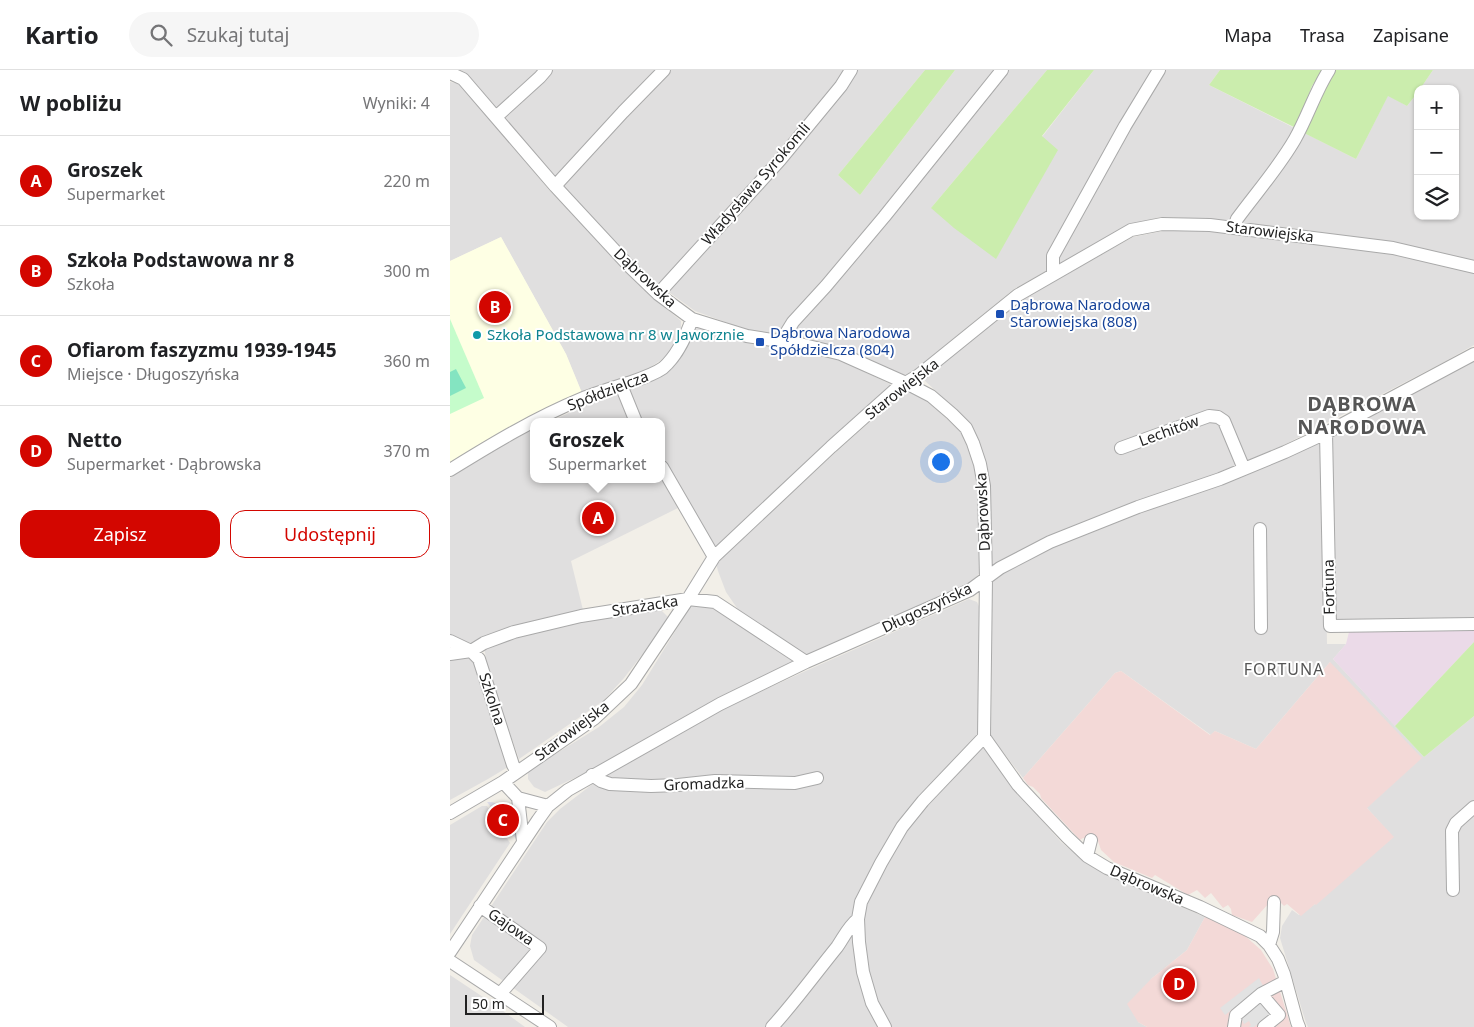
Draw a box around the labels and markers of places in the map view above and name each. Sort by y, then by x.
pin: B [479,288,511,326]
place label: Dąbrowa Narodowa Starowiejska (808) [1010,294,1150,331]
marker: Dąbrowa Narodowa Starowiejska (808) [994,308,1006,320]
place label: Dąbrowa Narodowa Spółdzielcza (804) [770,322,910,359]
place label: Szkoła Podstawowa nr 8 w Jaworznie [487,324,744,344]
marker: Szkoła Podstawowa nr 8 w Jaworznie [471,329,483,341]
marker: Dąbrowa Narodowa Spółdzielcza (804) [754,336,766,348]
pin: A [582,499,614,537]
pin: C [487,801,519,839]
pin: D [1163,965,1195,1003]

